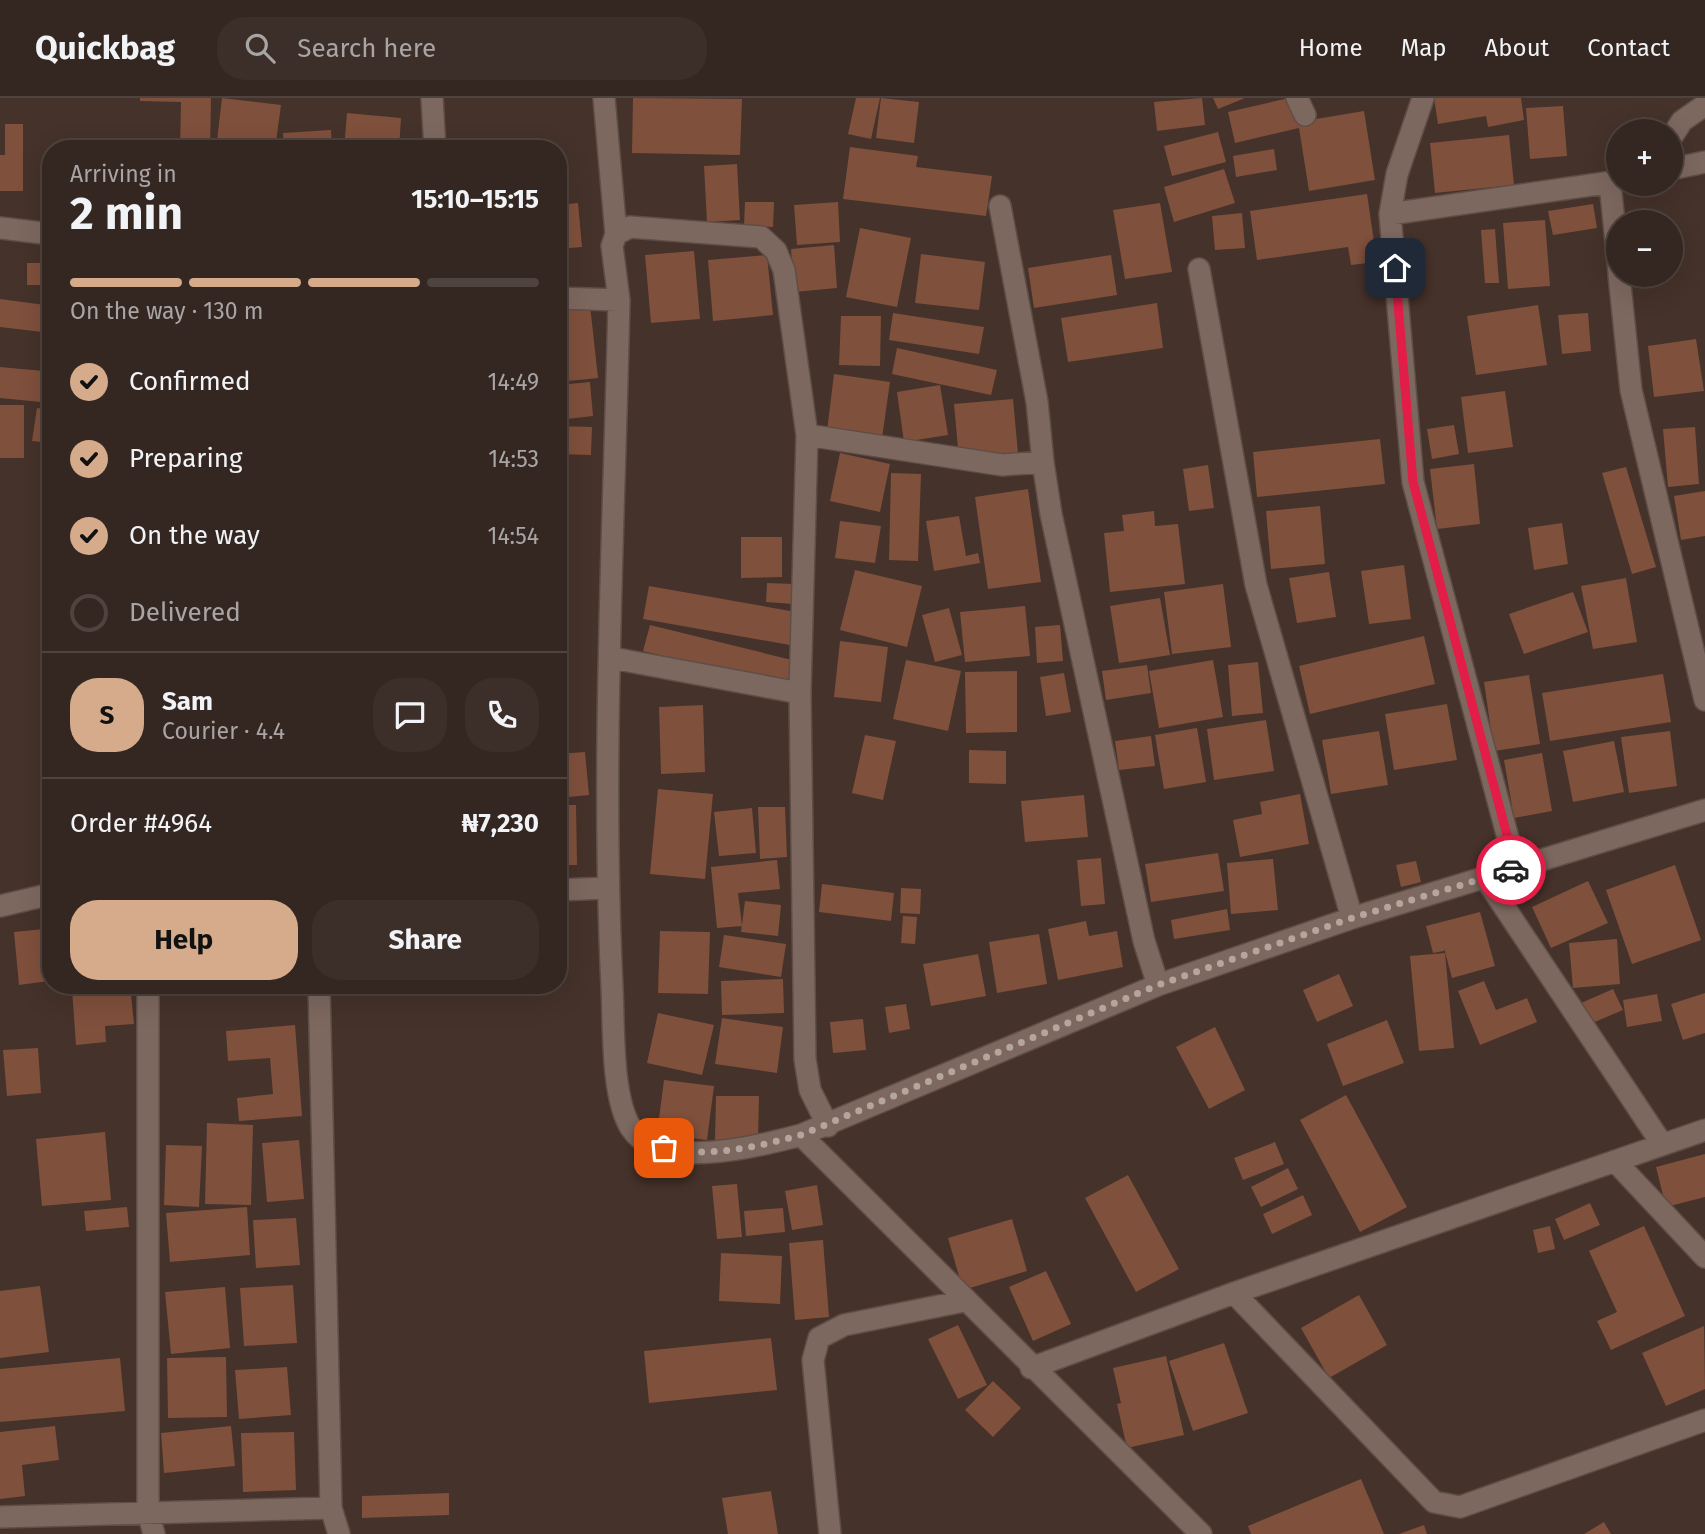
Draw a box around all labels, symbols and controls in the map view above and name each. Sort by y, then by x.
search box [217,17,707,80]
text: Quickbag [35,28,175,68]
icon: search [241,29,279,67]
text: Search here [297,33,436,64]
text: Home [1299,34,1363,62]
text: Map [1401,34,1447,62]
text: About [1485,34,1549,62]
text: Contact [1587,34,1670,62]
map controls [1606,119,1683,287]
button: + [1606,119,1683,196]
text: Arriving in [70,160,177,188]
text: 15:10–15:15 [411,184,539,215]
text: 2 min [70,186,183,241]
button: − [1606,210,1683,287]
pin [1365,238,1425,298]
icon: home [1376,249,1414,287]
text: On the way · 130 m [70,297,263,325]
icon: check [70,363,108,401]
text: Confirmed [129,366,250,397]
text: 14:49 [488,368,539,396]
icon: check [70,440,108,478]
text: Preparing [129,443,242,474]
text: 14:53 [488,445,539,473]
icon: check [70,517,108,555]
text: On the way [129,520,260,551]
text: 14:54 [487,522,539,550]
text: Delivered [129,597,241,628]
button: chat [373,678,447,752]
button: phone [465,678,539,752]
text: Sam [162,686,213,717]
text: S [100,700,114,731]
text: Courier · 4.4 [162,717,285,745]
text: Order #4964 [70,808,212,839]
text: ₦7,230 [461,808,539,839]
courier [1476,835,1546,905]
icon: car [1492,851,1530,889]
button: Help [70,900,298,980]
button: Share [312,900,539,980]
pin [634,1118,694,1178]
icon: bag [645,1129,683,1167]

